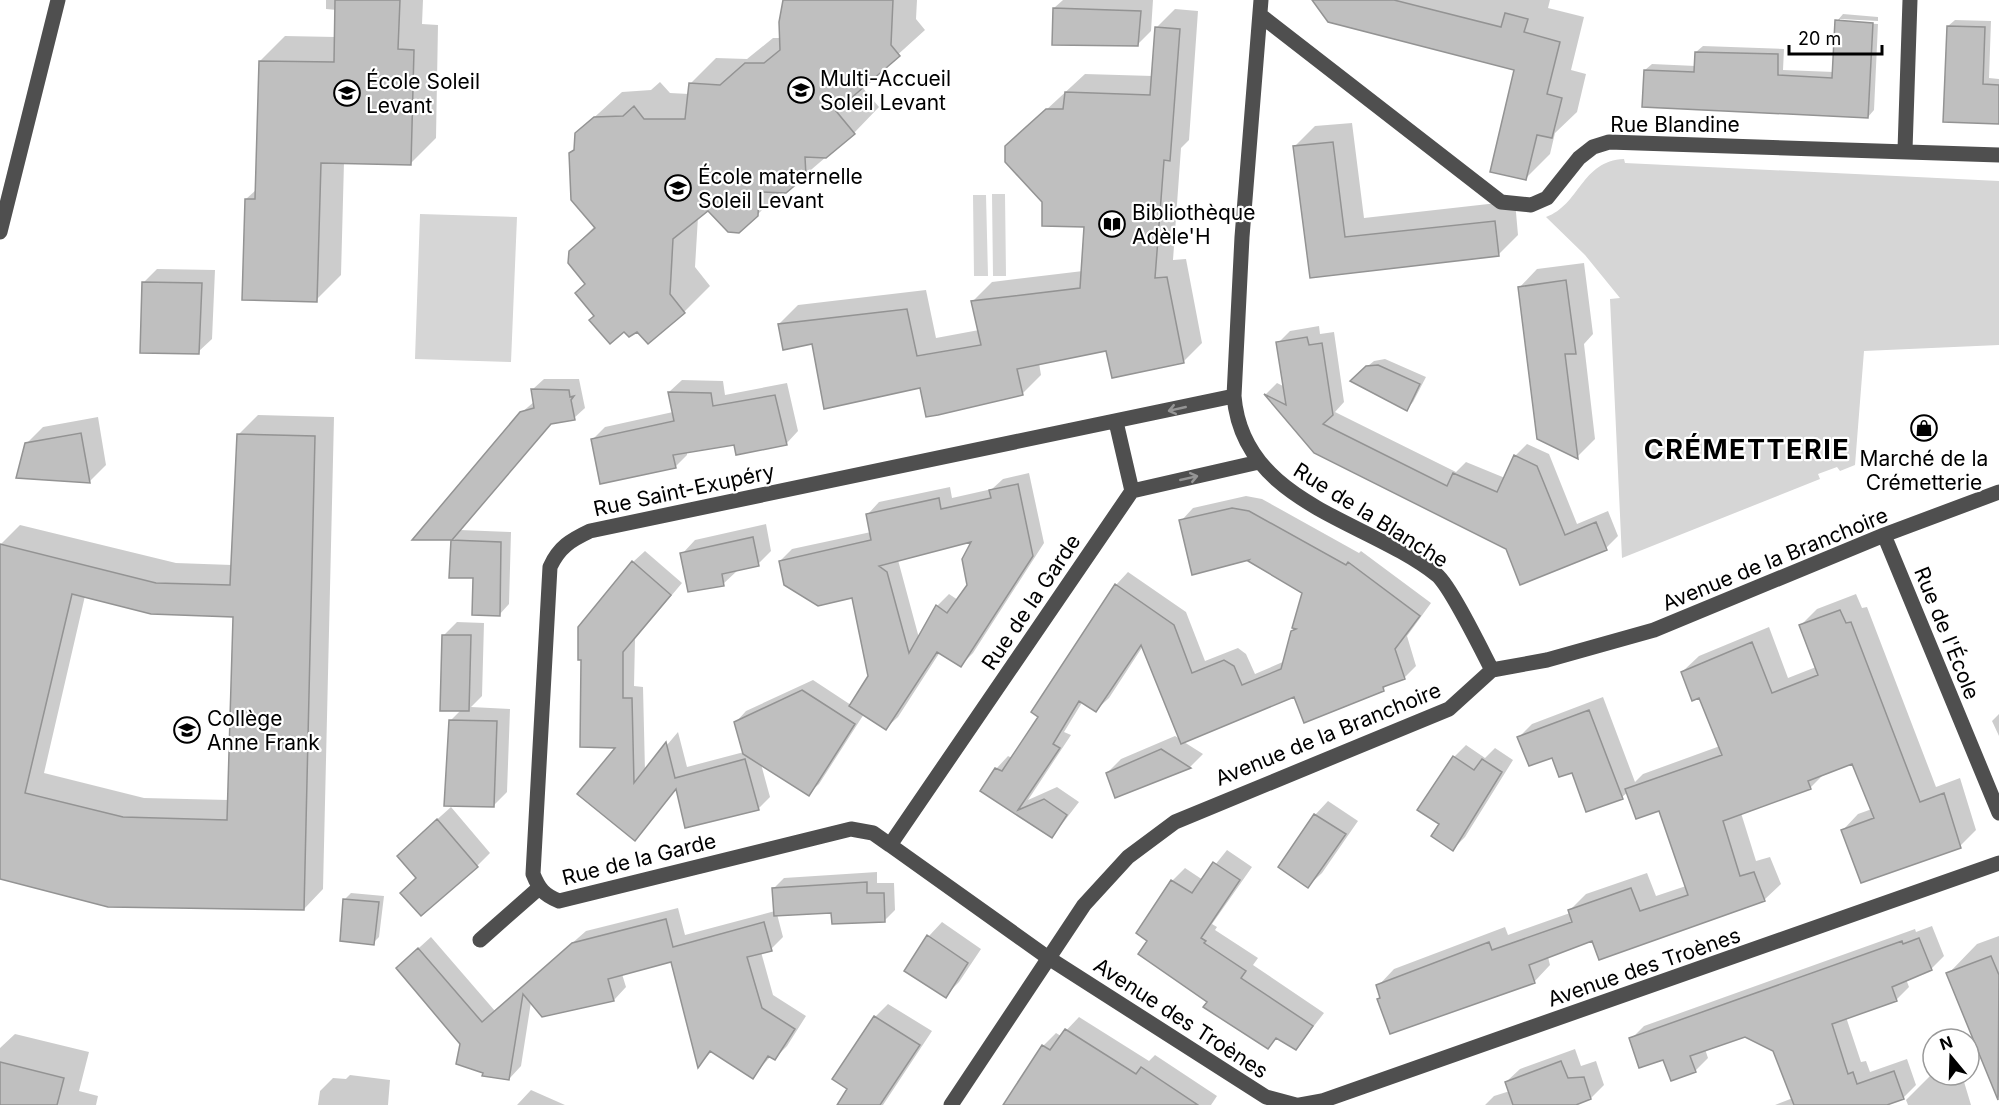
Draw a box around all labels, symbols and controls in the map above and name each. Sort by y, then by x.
scale bar [1789,18,1882,56]
text: 20 m [1798,28,1841,49]
place label: Multi-Accueil Soleil Levant [820,66,951,115]
place label: École Soleil Levant [366,68,480,118]
school or university icon: Multi-Accueil Soleil Levant [786,75,816,105]
school or university icon: École Soleil Levant [332,78,362,108]
street label: Rue Blandine [1610,112,1740,137]
place label: École maternelle Soleil Levant [698,163,863,213]
school or university icon: École maternelle Soleil Levant [663,173,693,203]
place label: Bibliothèque Adèle'H [1132,200,1256,249]
library icon: Bibliothèque Adèle'H [1097,209,1127,239]
one-way arrow [1168,404,1187,415]
shop icon: Marché de la Crémetterie [1909,413,1939,443]
district label: CRÉMETTERIE [1644,433,1850,466]
place label: Marché de la Crémetterie [1860,446,1988,495]
street label: Rue de la Blanche [1289,457,1453,573]
street label: Rue Saint-Exupéry [591,459,777,521]
one-way arrow [1179,472,1198,483]
street label: Avenue de la Branchoire [1658,502,1892,616]
street label: Rue de la Garde [976,530,1086,674]
street label: Rue de l'École [1909,563,1986,703]
street label: Avenue de la Branchoire [1211,677,1445,791]
place label: Collège Anne Frank [207,706,320,755]
school or university icon: Collège Anne Frank [172,715,202,745]
street label: Rue de la Garde [559,828,719,890]
street label: Avenue des Troènes [1544,922,1744,1012]
street label: Avenue des Troènes [1089,952,1273,1084]
north arrow [1921,1027,1981,1087]
text: N [1937,1031,1955,1054]

